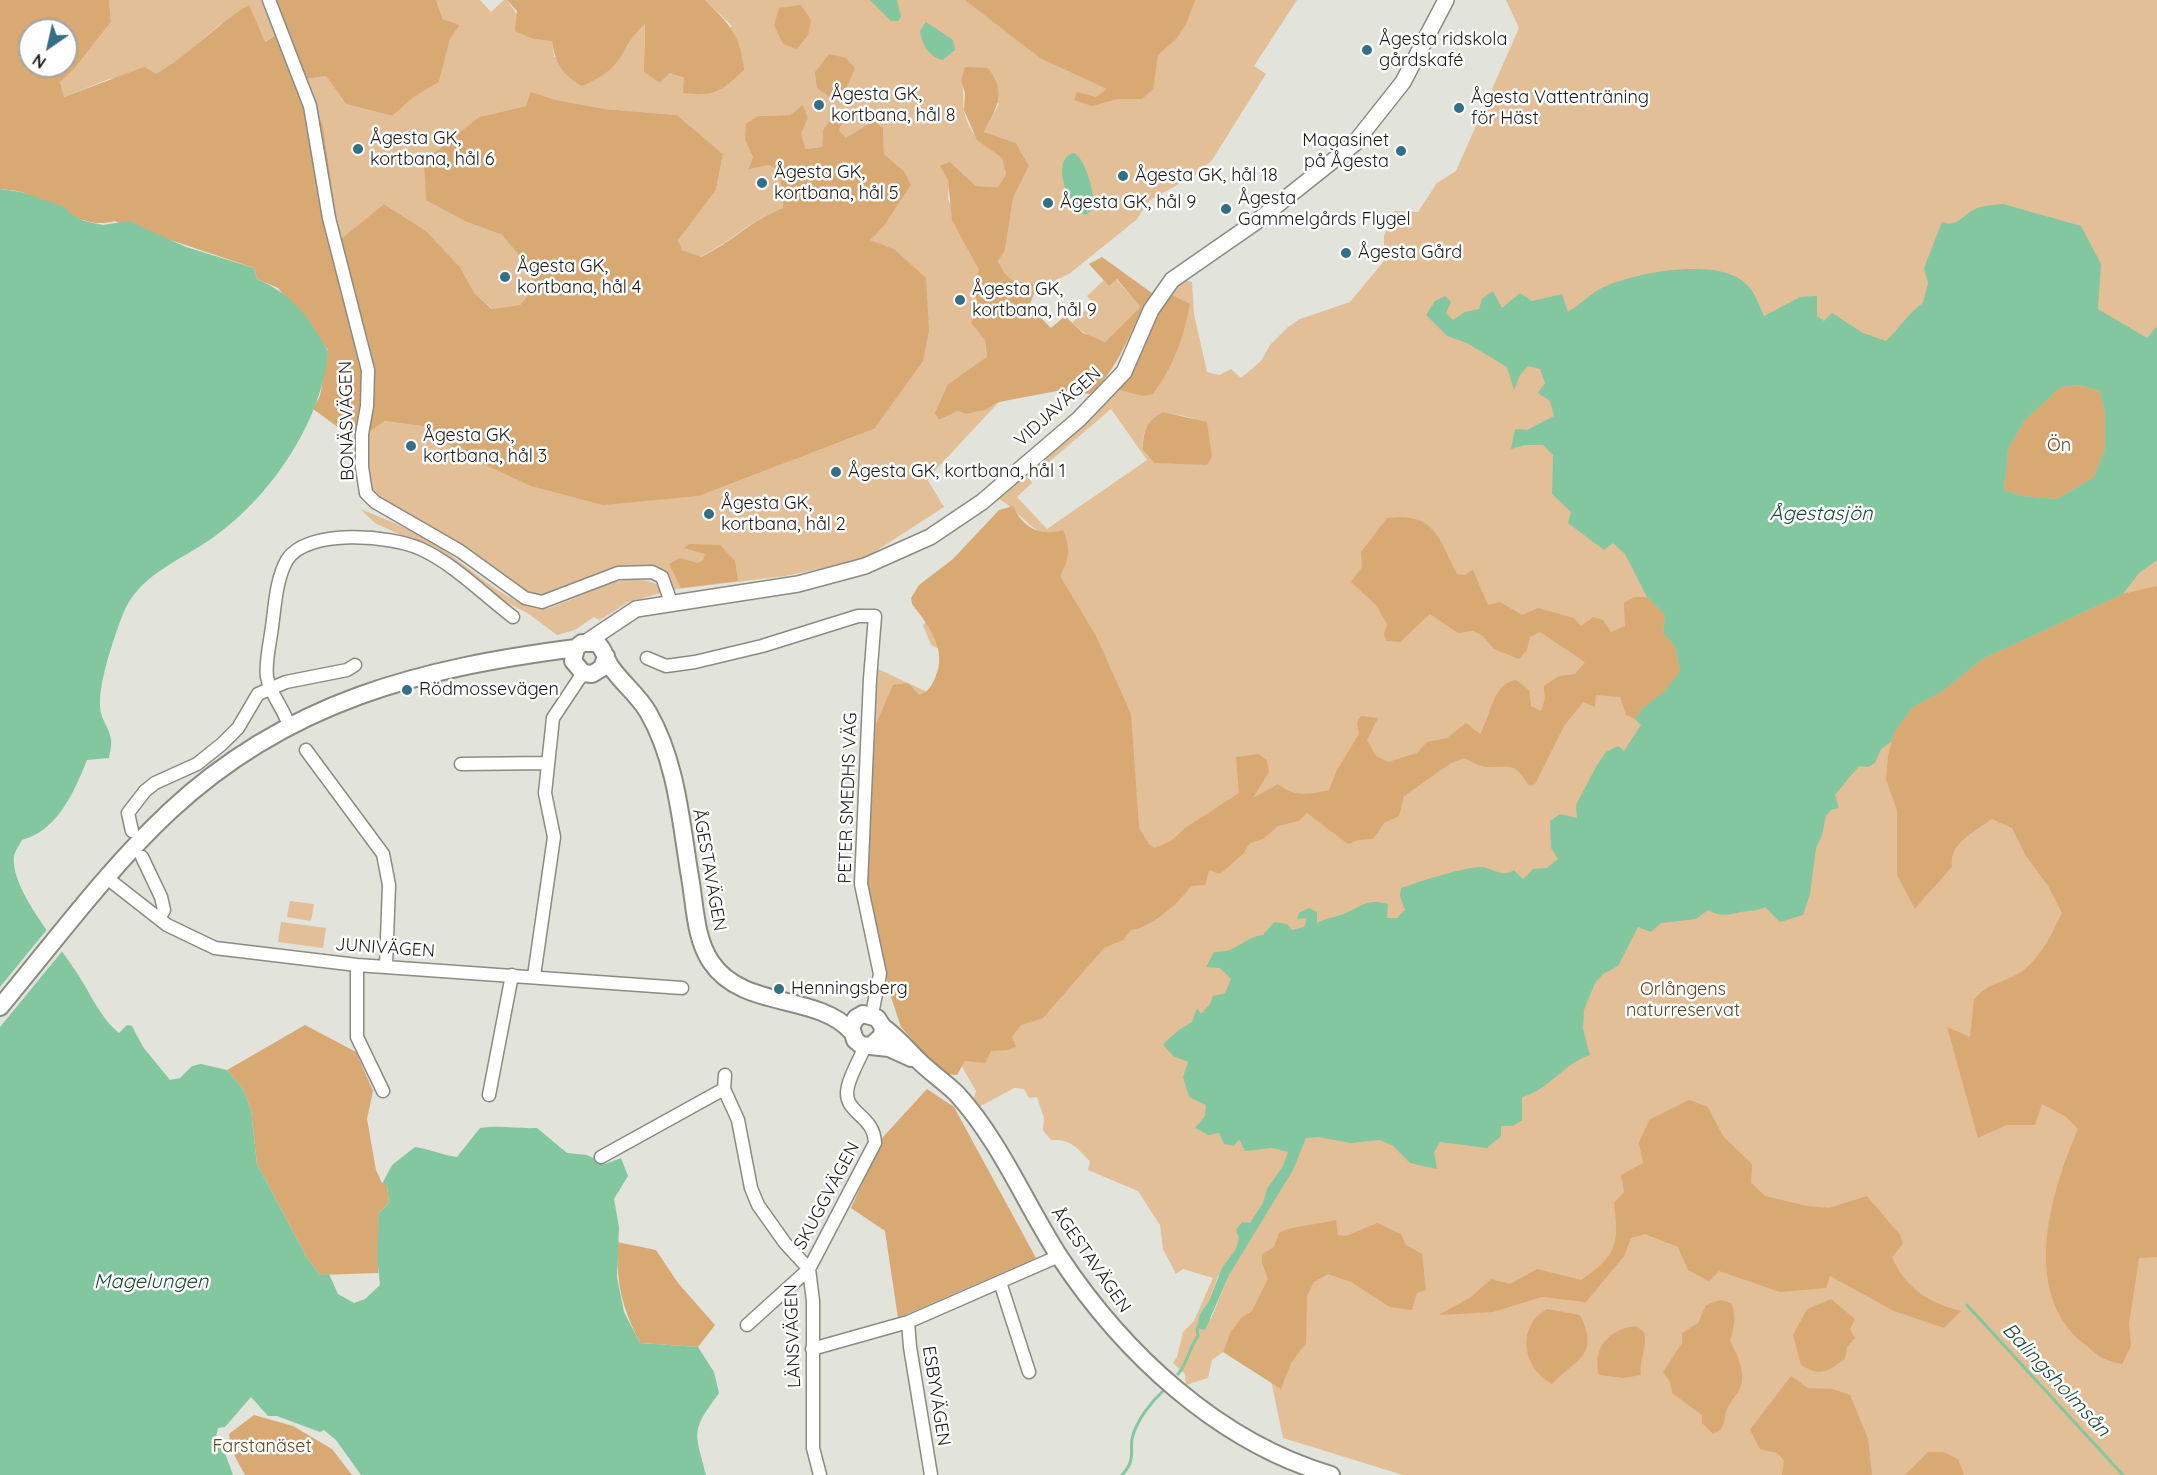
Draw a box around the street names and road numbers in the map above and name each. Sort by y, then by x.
street label: BONÄSVÄGEN [335,361,359,481]
street label: VIDJAVÄGEN [1010,363,1106,451]
street label: PETER SMEDHS VÄG [834,712,862,884]
street label: ÅGESTAVÄGEN [688,807,730,933]
street label: JUNIVÄGEN [334,934,436,962]
street label: SKUGGVÄGEN [790,1138,864,1254]
street label: ÅGESTAVÄGEN [1047,1203,1135,1317]
street label: LÄNSVÄGEN [780,1284,806,1388]
street label: ESBYVÄGEN [917,1344,955,1448]

